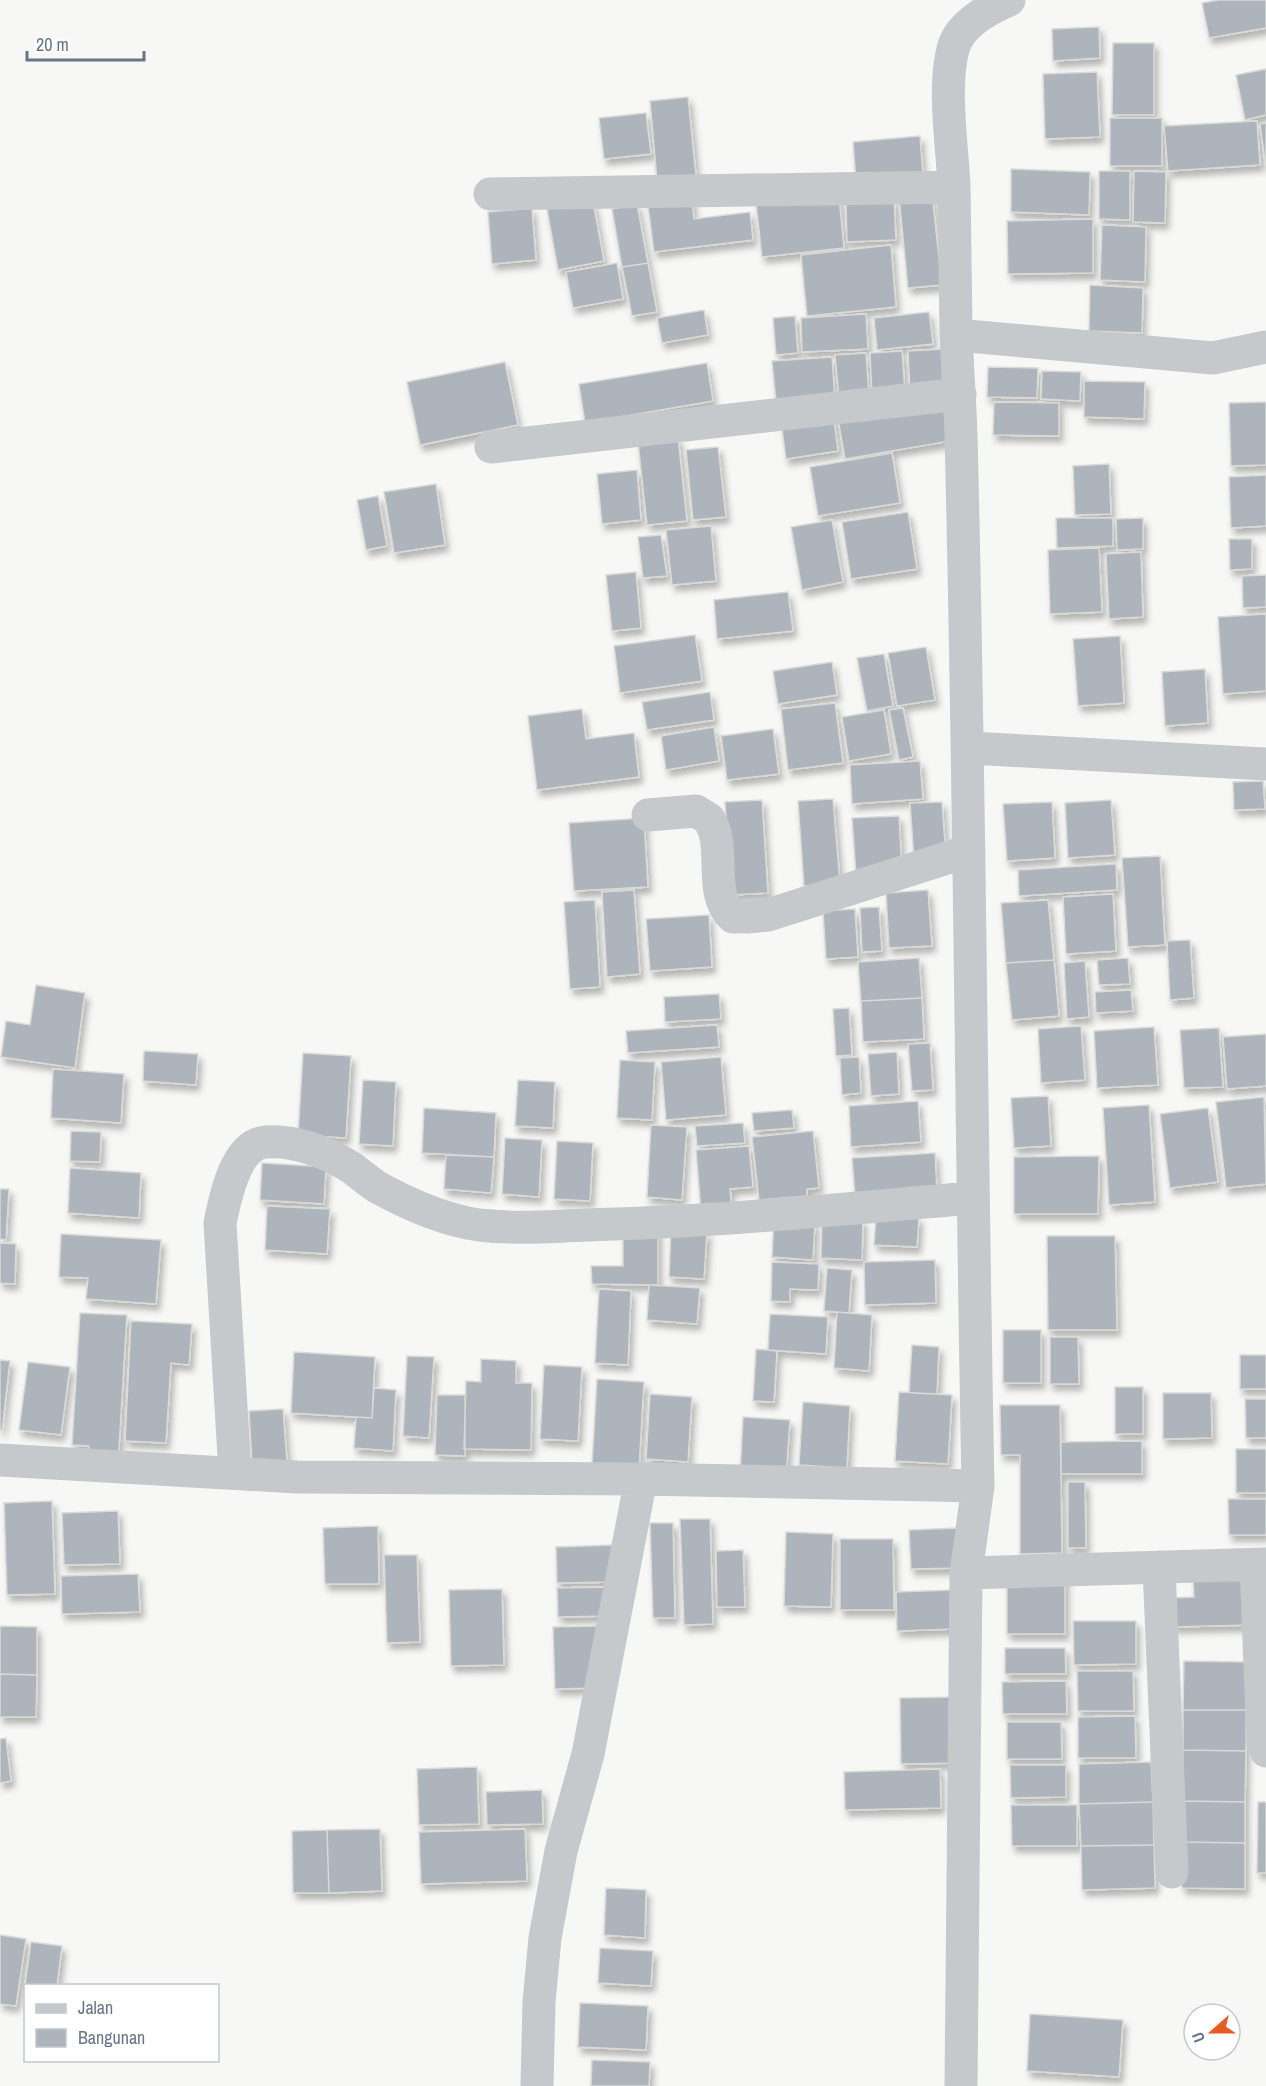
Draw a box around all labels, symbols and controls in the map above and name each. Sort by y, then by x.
scale bar [27,24,144,62]
text: 20 m [36,32,69,57]
legend [24,1984,219,2062]
text: Jalan [78,1995,113,2020]
north arrow [1182,2002,1242,2062]
text: Bangunan [78,2025,145,2050]
text: U [1186,2029,1210,2046]

